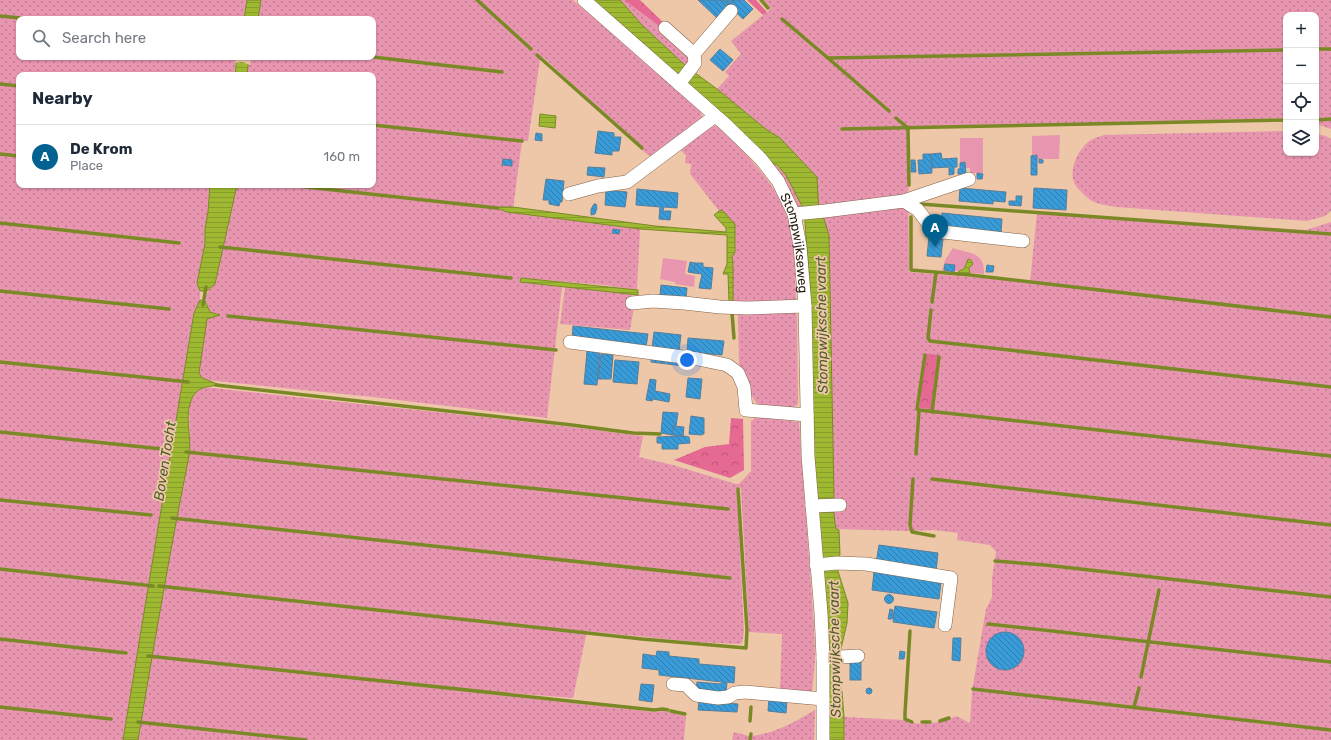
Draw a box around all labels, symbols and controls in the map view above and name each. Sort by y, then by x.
map controls [1283,12,1319,156]
button: + [1283,12,1319,48]
search box [16,16,376,60]
icon: search [30,27,52,49]
text: Search here [62,29,146,47]
button: − [1283,48,1319,84]
button: locate [1283,84,1319,120]
text: Nearby [32,88,93,108]
button: layers [1283,120,1319,156]
text: De Krom [70,140,132,158]
text: A [40,149,50,164]
text: 160 m [324,149,360,164]
text: Place [70,158,103,173]
street label: Stompwijkseweg [777,190,811,294]
pin: A [922,214,948,247]
water label: Stompwijksche vaart [812,256,832,394]
your location [677,350,697,370]
water label: Boven Tocht [150,419,180,502]
water label: Stompwijksche vaart [825,580,845,718]

